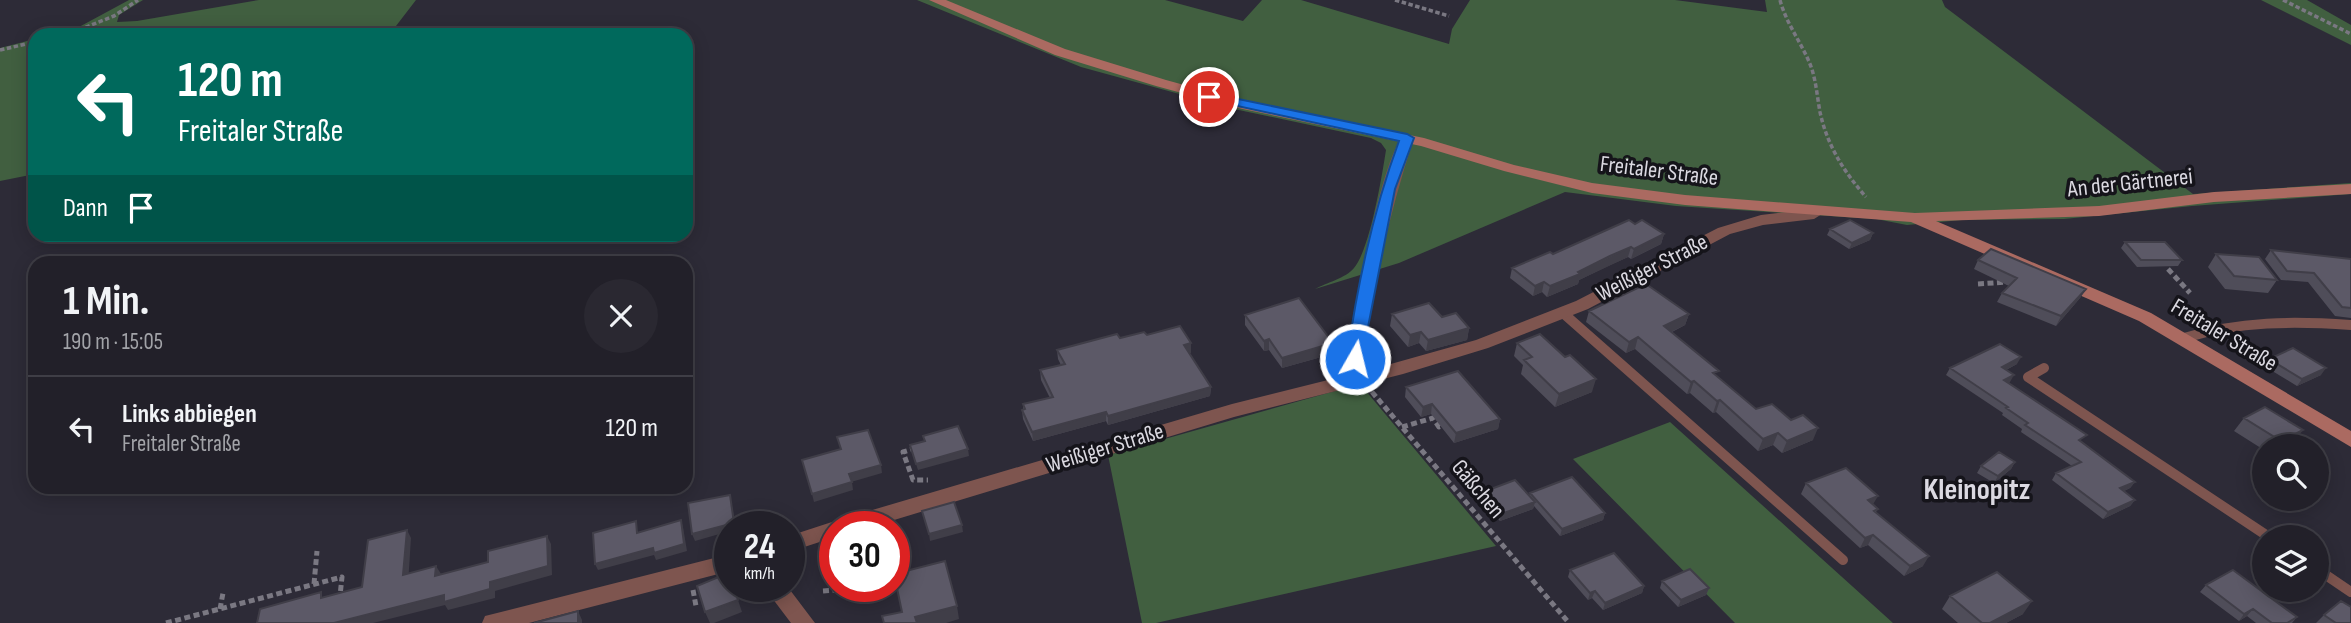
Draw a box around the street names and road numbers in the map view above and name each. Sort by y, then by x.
street label: Freitaler Straße [1598,150,1720,192]
street label: An der Gärtnerei [2065,162,2194,204]
street label: Weißiger Straße [1592,228,1712,308]
street label: Freitaler Straße [2166,292,2282,378]
street label: Weißiger Straße [1043,417,1167,479]
street label: Gäßchen [1445,454,1511,524]

